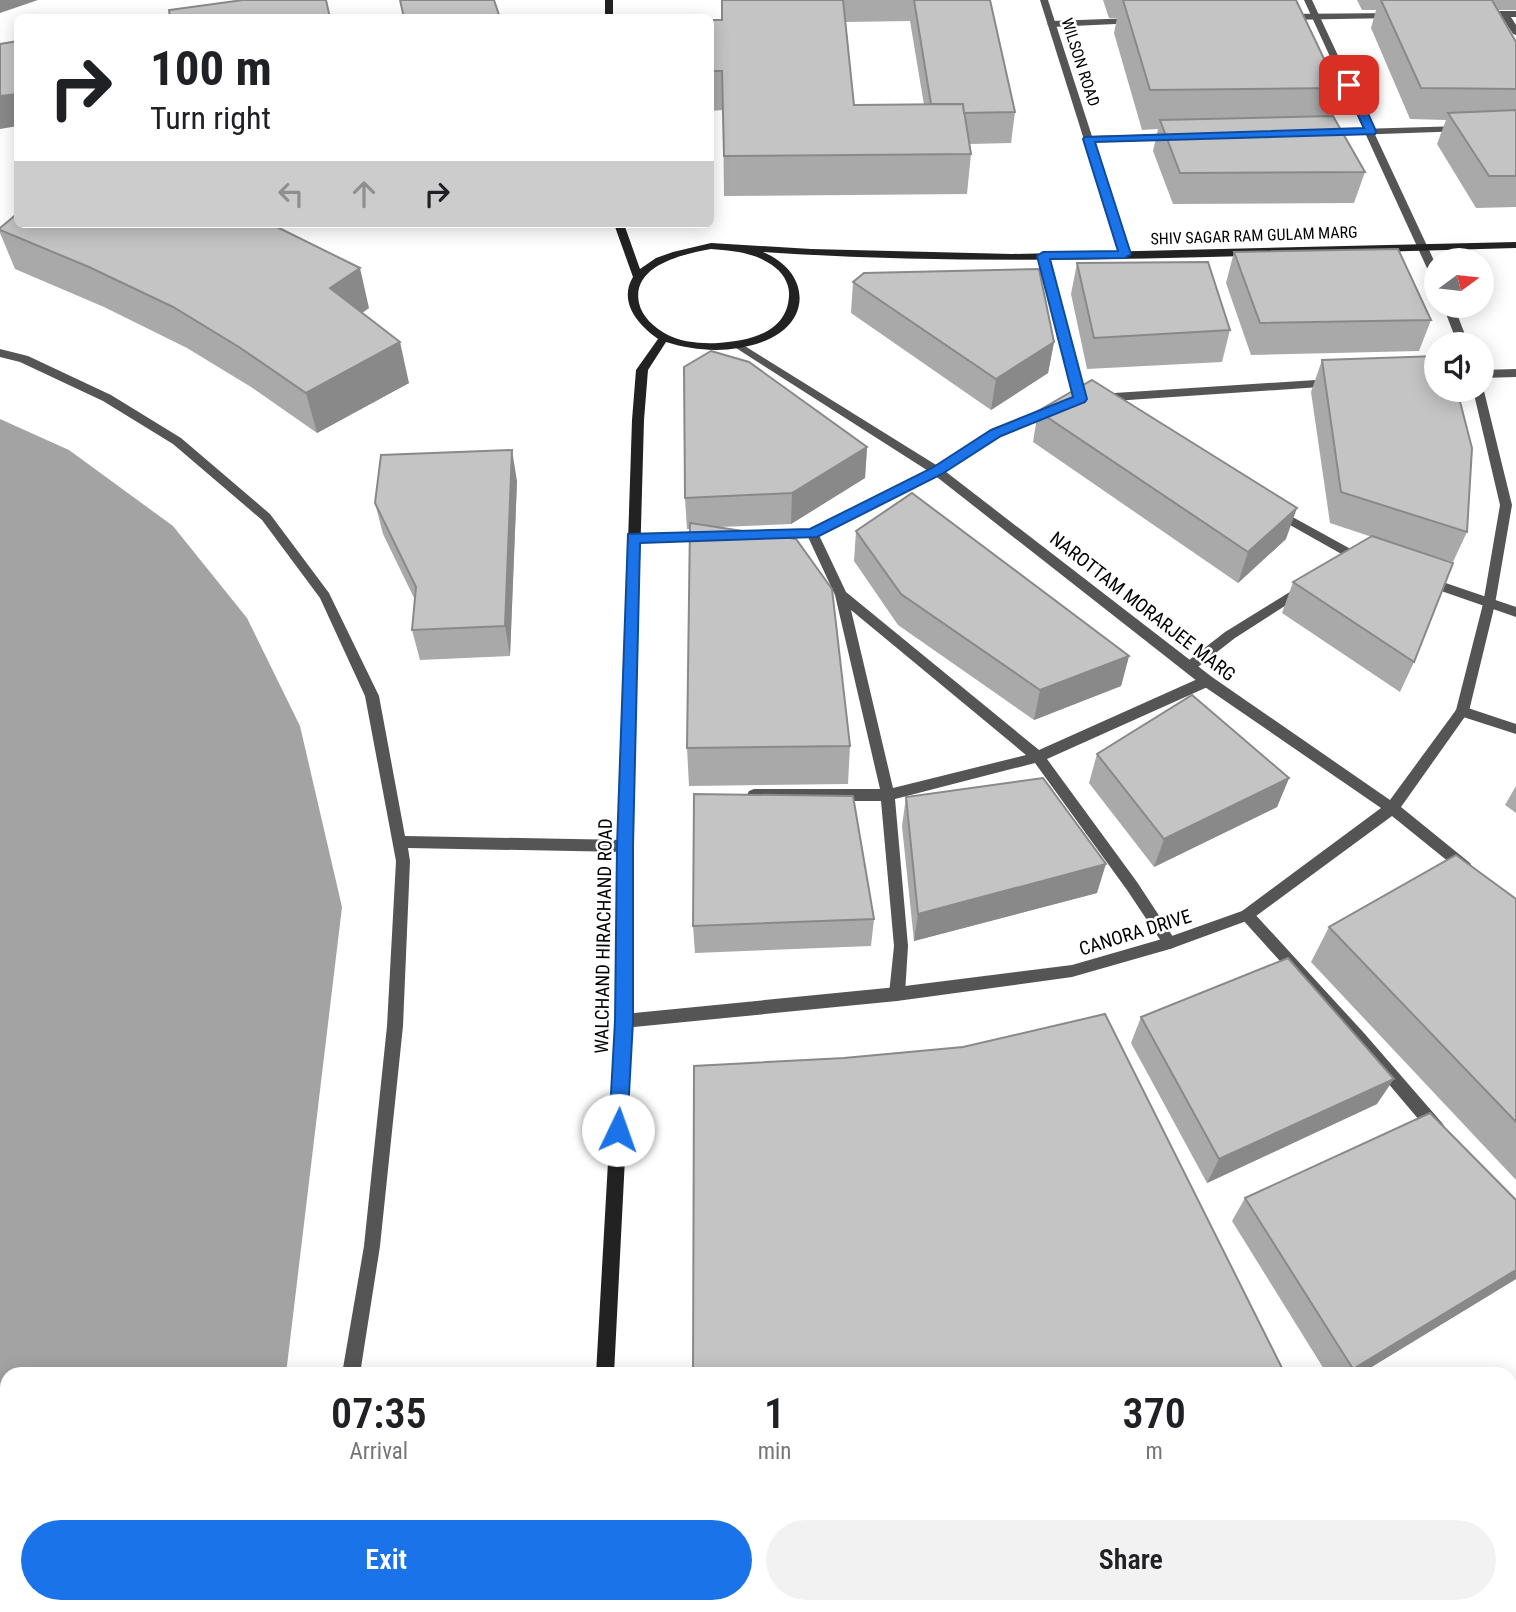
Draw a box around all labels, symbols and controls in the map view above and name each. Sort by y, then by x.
street label: WILSON ROAD [1057,16,1104,109]
text: 100 m [150,40,272,97]
icon: right [35,42,126,133]
pin [1319,55,1379,115]
icon: arrive [1330,66,1368,104]
text: Turn right [150,99,271,137]
icon: left [272,175,310,213]
icon: ahead [345,175,383,213]
icon: right [418,175,456,213]
street label: SHIV SAGAR RAM GULAM MARG [1150,222,1358,249]
north arrow [1424,248,1494,318]
map controls [1424,248,1494,402]
button: sound [1424,332,1494,402]
street label: NAROTTAM MORARJEE MARG [1045,527,1240,686]
street label: WALCHAND HIRACHAND ROAD [590,818,617,1054]
street label: CANORA DRIVE [1076,905,1194,960]
position arrow [581,1093,655,1167]
text: 07:35 [331,1389,427,1438]
text: 1 [764,1389,785,1438]
text: 370 [1123,1389,1186,1438]
text: Arrival [350,1438,408,1465]
text: min [758,1438,791,1465]
text: m [1146,1438,1163,1465]
button: Exit [21,1520,752,1600]
button: Share [766,1520,1496,1600]

